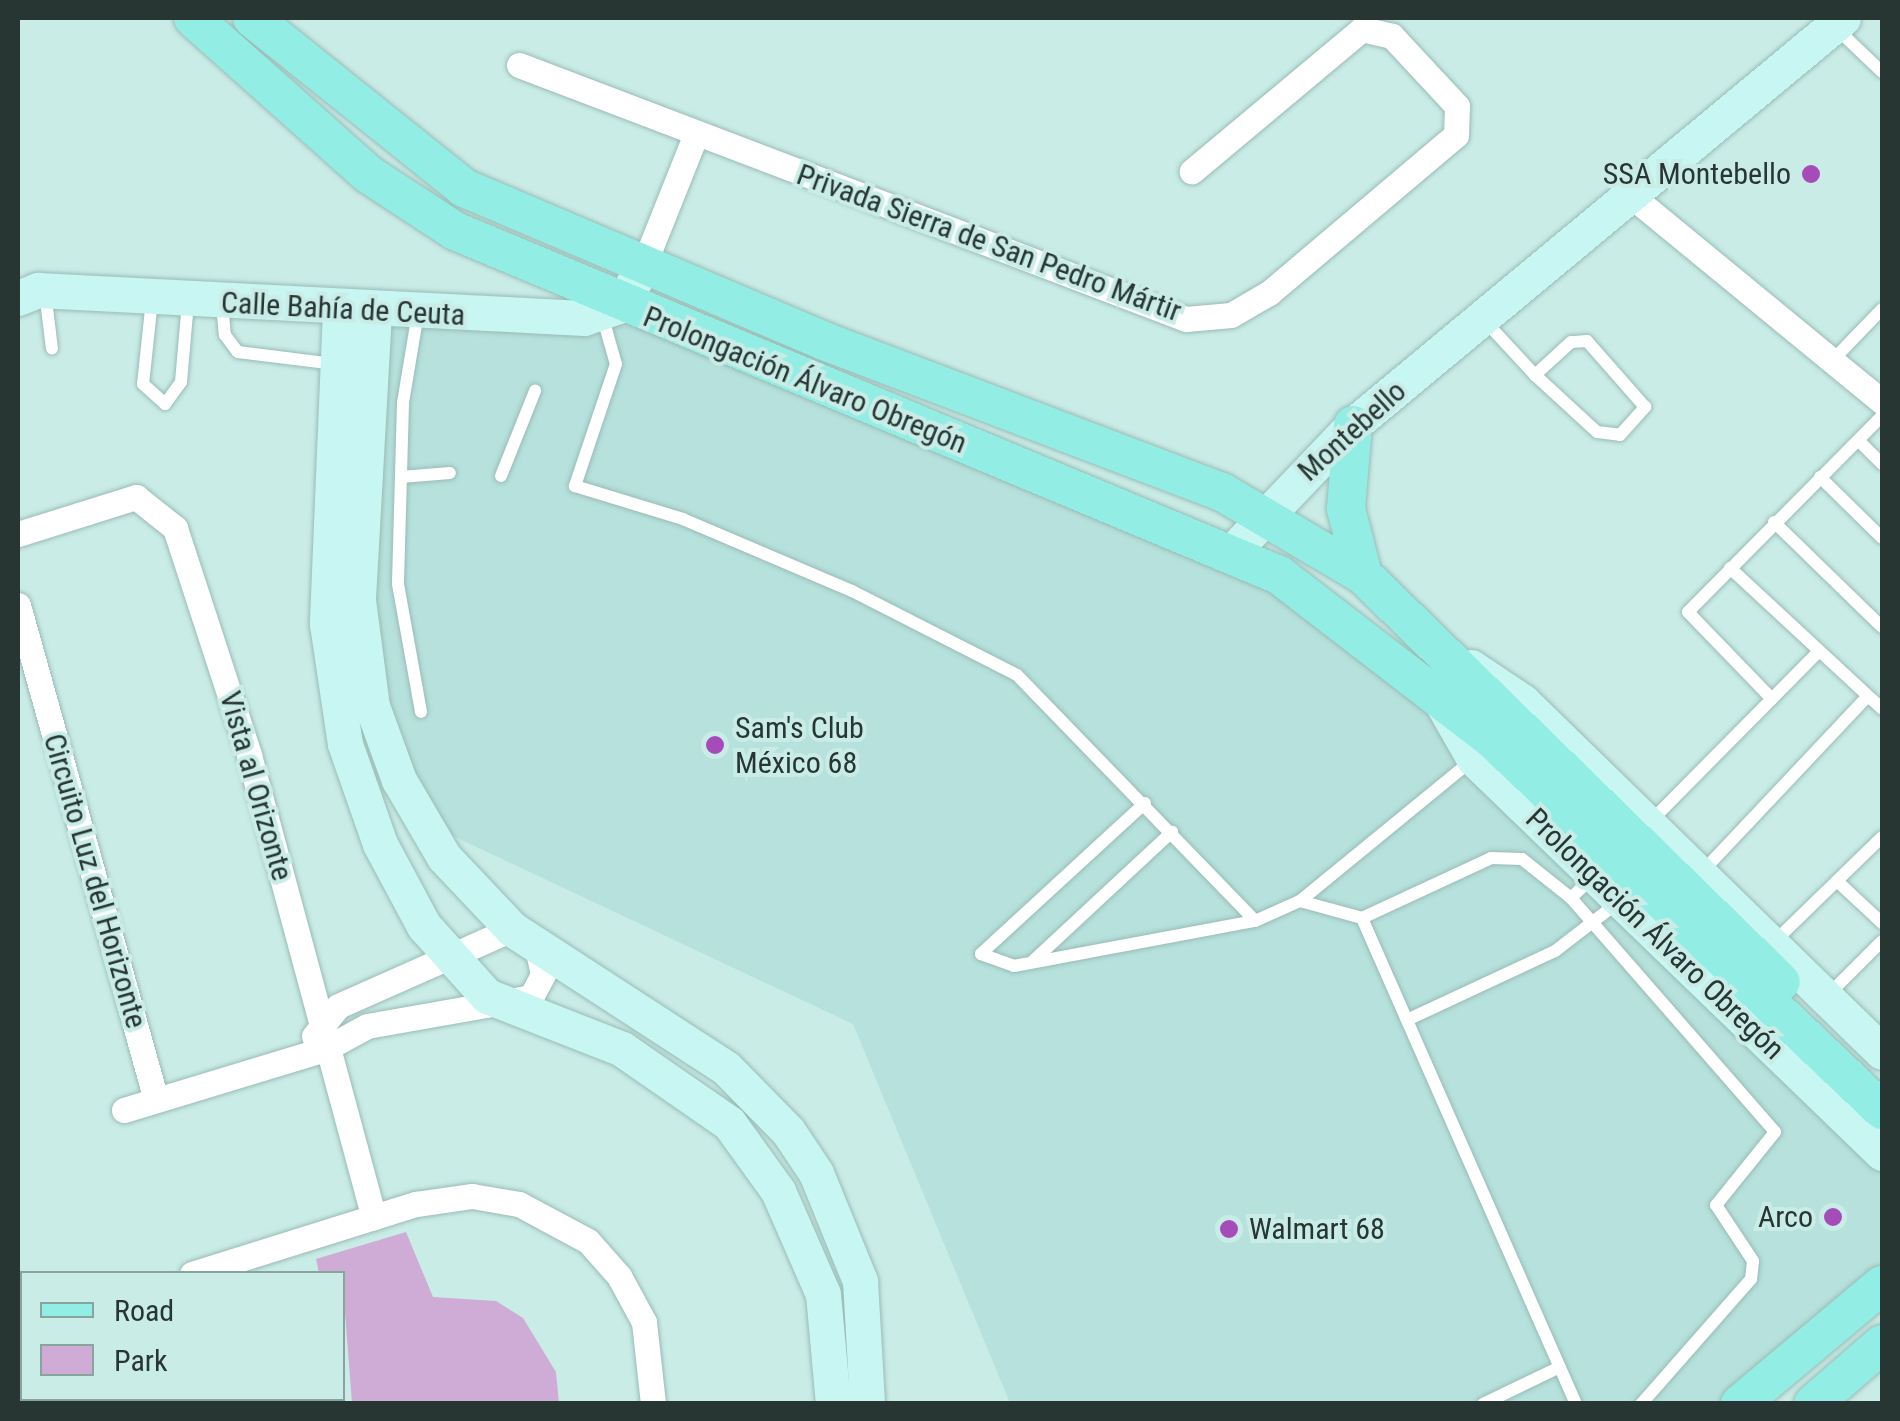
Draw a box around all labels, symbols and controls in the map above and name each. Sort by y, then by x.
place label: SSA Montebello [1603,156,1791,192]
street label: Privada Sierra de San Pedro Mártir [792,157,1186,329]
marker: SSA Montebello [1800,163,1822,185]
street label: Calle Bahía de Ceuta [220,285,466,333]
street label: Prolongación Álvaro Obregón [638,299,972,461]
street label: Montebello [1291,373,1413,489]
street label: Vista al Orizonte [212,687,300,885]
place label: Sam's Club México 68 [735,710,864,780]
street label: Circuito Luz del Horizonte [36,730,154,1032]
marker: Sam's Club México 68 [704,734,726,756]
street label: Prolongación Álvaro Obregón [1518,801,1792,1067]
place label: Arco [1758,1199,1813,1235]
marker: Arco [1822,1206,1844,1228]
place label: Walmart 68 [1249,1211,1385,1247]
marker: Walmart 68 [1218,1218,1240,1240]
legend [20,1271,345,1401]
text: Road [114,1293,174,1328]
text: Park [114,1343,168,1378]

